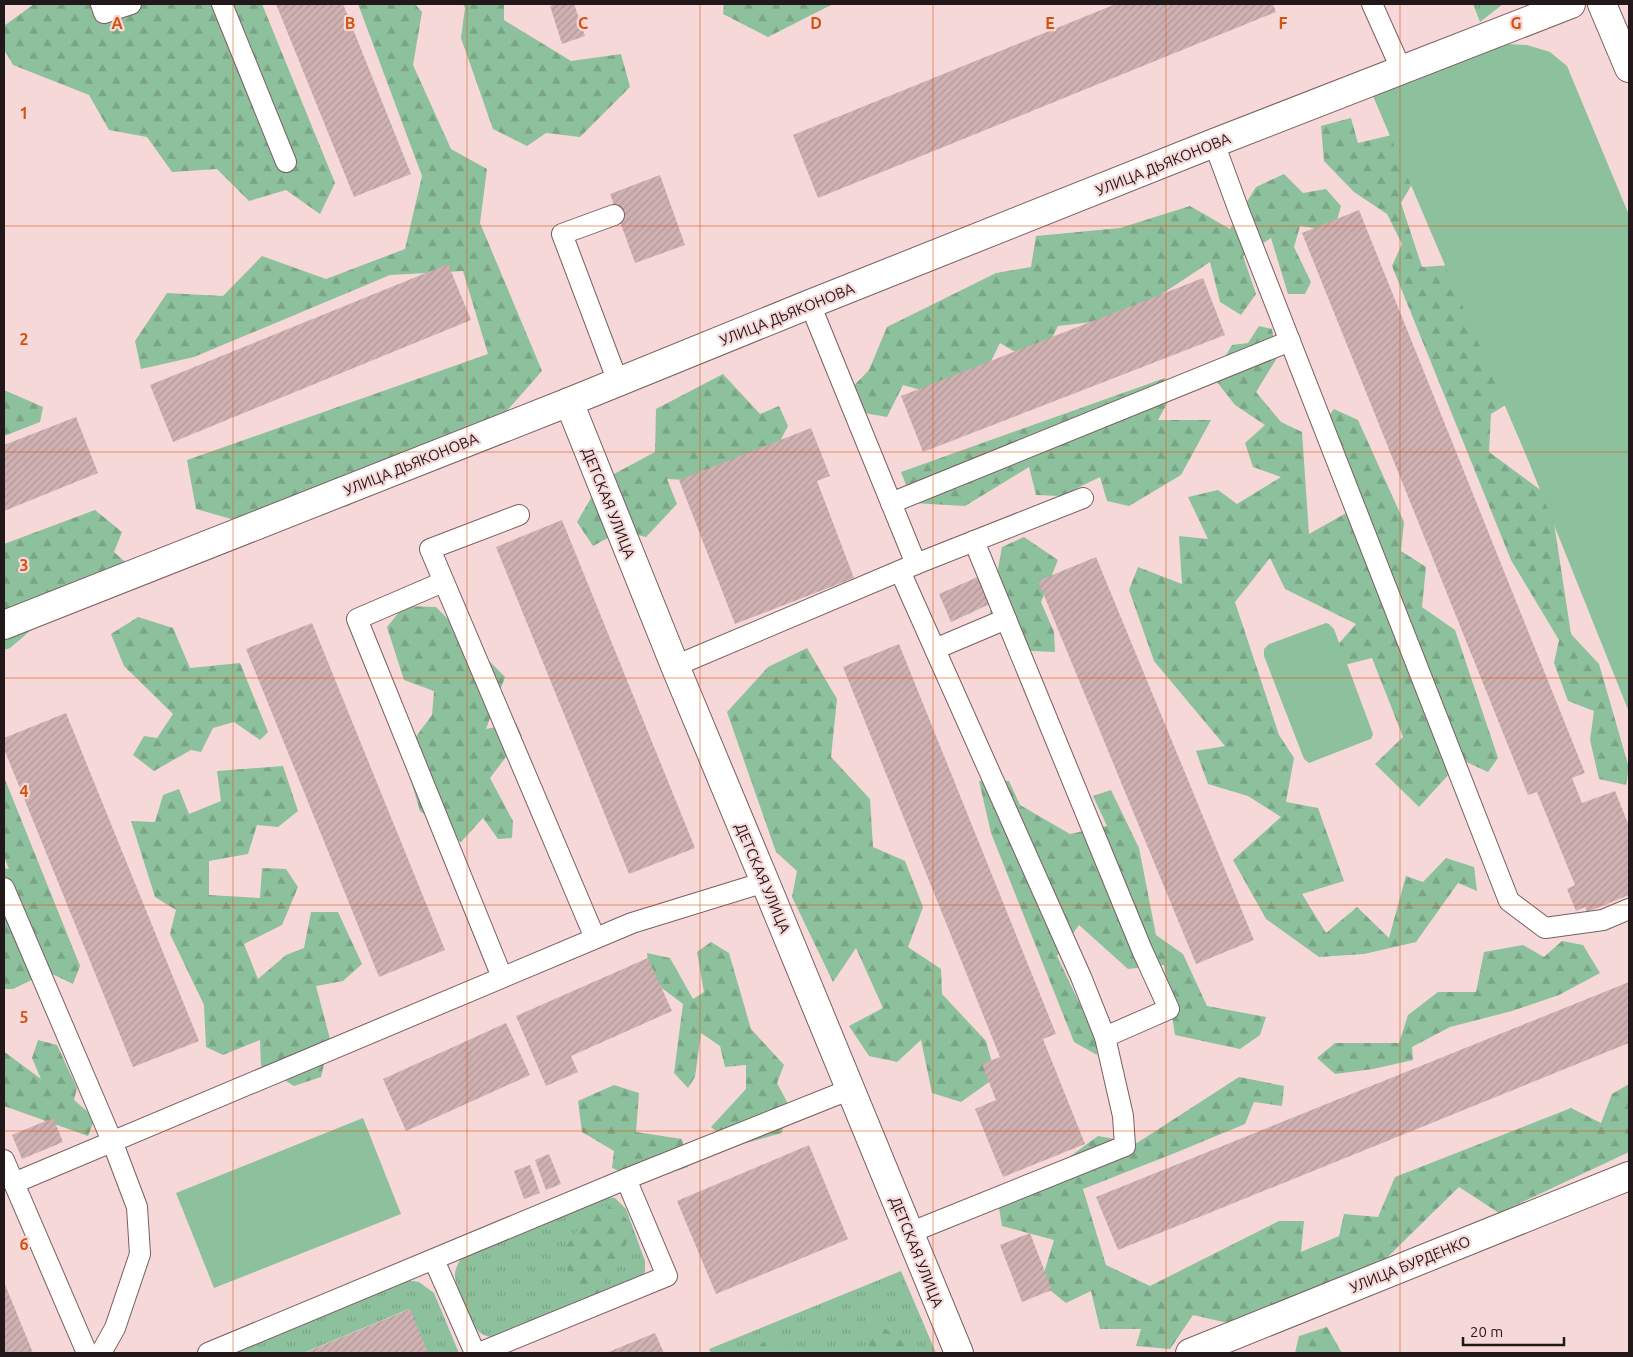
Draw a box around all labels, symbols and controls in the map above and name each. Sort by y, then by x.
text: A [111,14,123,32]
text: B [345,14,355,32]
text: C [578,14,588,32]
text: D [810,14,822,32]
text: E [1045,14,1055,32]
text: F [1279,14,1288,32]
text: G [1510,14,1522,32]
text: 1 [19,104,29,122]
street label: УЛИЦА ДЬЯКОНОВА [1093,129,1233,199]
street label: УЛИЦА ДЬЯКОНОВА [717,279,857,349]
text: 2 [19,330,29,348]
street label: УЛИЦА ДЬЯКОНОВА [341,429,481,499]
street label: ДЕТСКАЯ УЛИЦА [579,445,639,561]
text: 3 [19,556,29,574]
text: 4 [19,782,29,800]
street label: ДЕТСКАЯ УЛИЦА [732,820,794,936]
text: 5 [19,1008,29,1026]
street label: ДЕТСКАЯ УЛИЦА [887,1194,947,1310]
street label: УЛИЦА БУРДЕНКО [1347,1232,1473,1296]
text: 6 [19,1235,29,1253]
scale bar [1463,1314,1564,1346]
text: 20 m [1470,1323,1503,1340]

